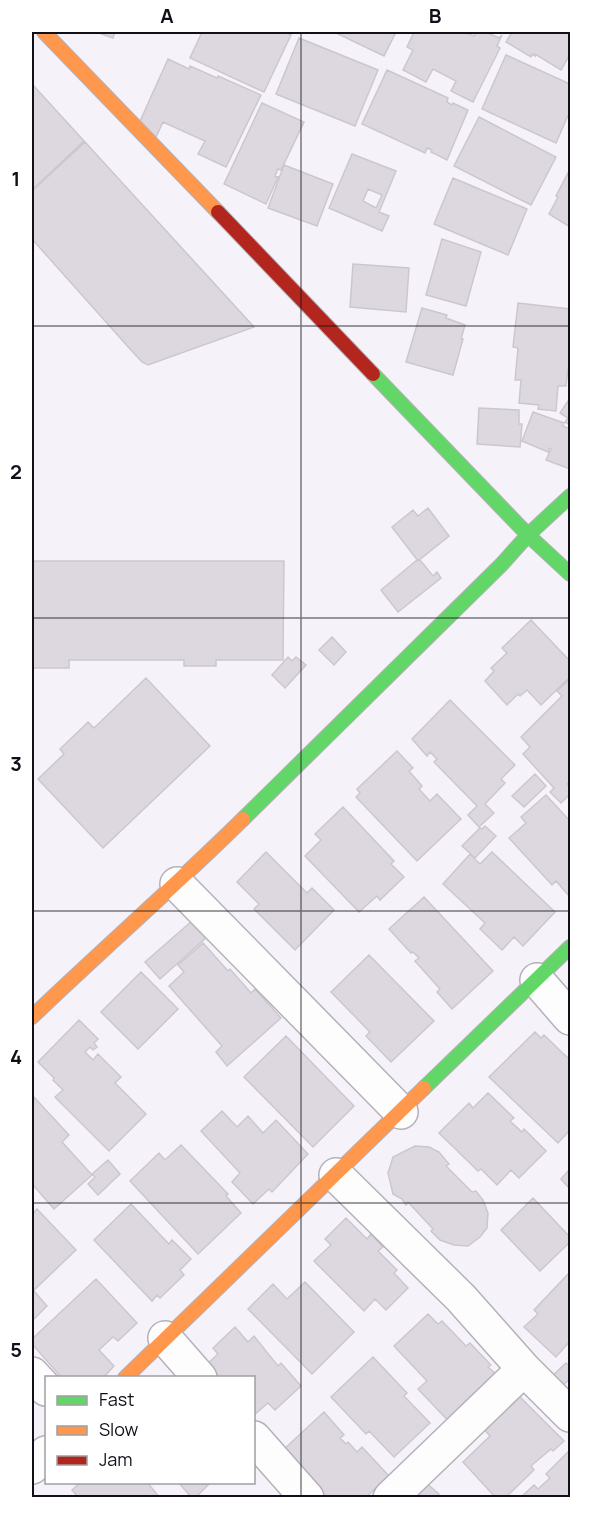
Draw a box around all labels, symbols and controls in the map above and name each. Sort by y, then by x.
text: A [160,2,174,29]
text: B [429,2,442,29]
text: 1 [12,165,20,192]
text: 2 [10,458,22,485]
text: 3 [10,750,22,777]
text: 4 [10,1043,22,1070]
text: 5 [10,1336,22,1363]
legend [45,1376,255,1484]
text: Fast [99,1387,134,1411]
text: Slow [99,1417,139,1441]
text: Jam [99,1447,133,1471]

